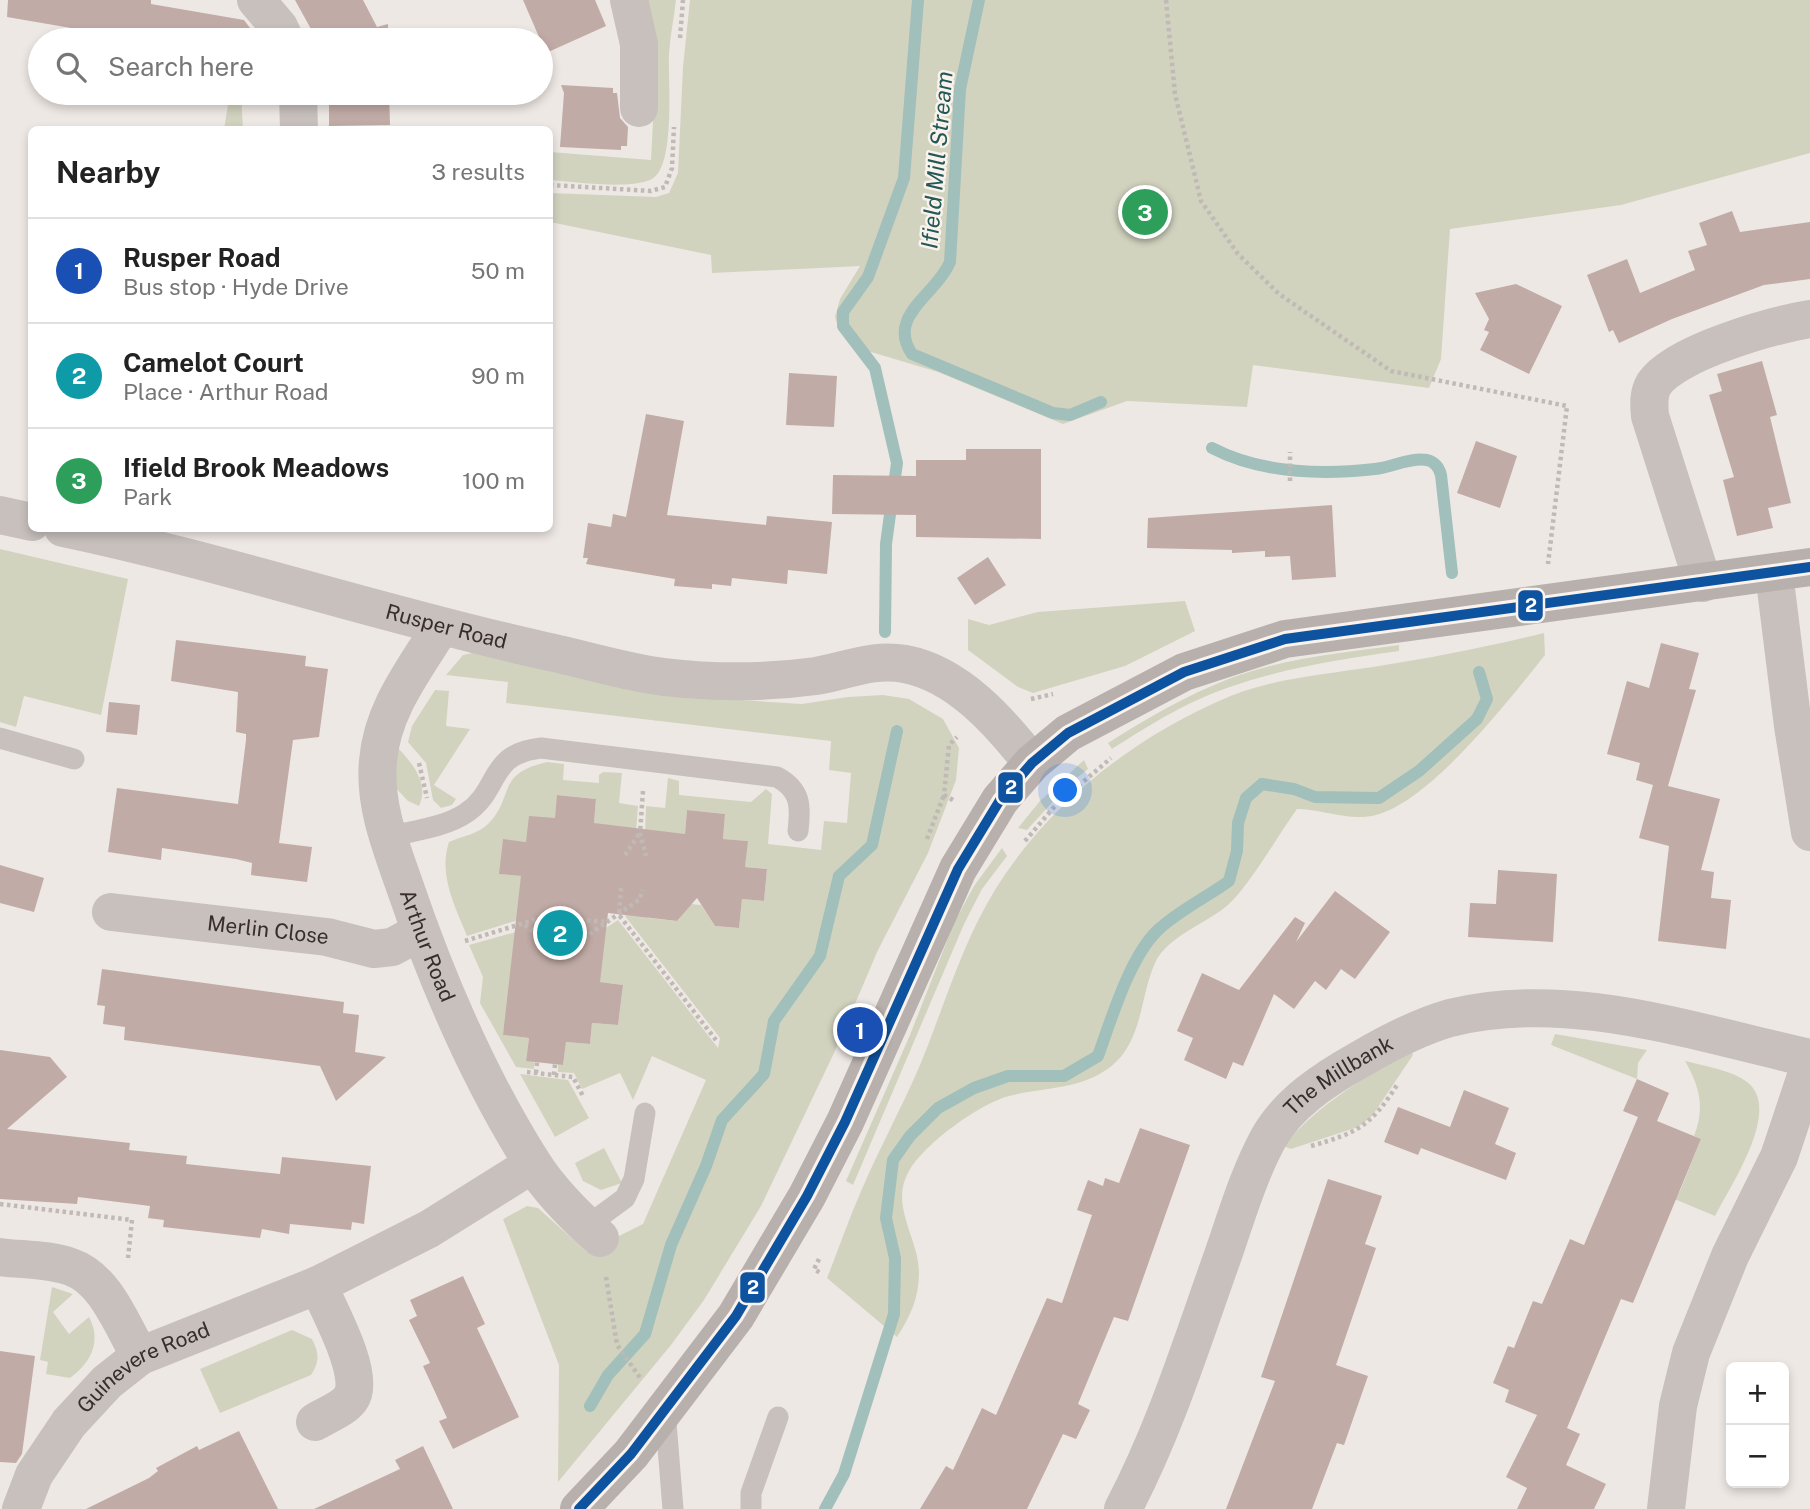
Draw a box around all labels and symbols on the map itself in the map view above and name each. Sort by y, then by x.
water label: Ifield Mill Stream [915,70,958,250]
pin: 3 [1122,186,1168,238]
line badge: 2 [1517,589,1544,622]
text: 2 [1525,594,1537,616]
street label: Rusper Road [383,599,510,654]
line badge: 2 [997,771,1024,804]
your location [1048,773,1082,807]
text: 2 [1005,776,1017,798]
street label: Arthur Road [395,886,460,1006]
pin: 2 [537,907,583,959]
street label: Merlin Close [206,910,330,949]
pin: 1 [837,1004,883,1056]
street label: The Millbank [1278,1030,1397,1121]
line badge: 2 [739,1271,766,1304]
text: 2 [747,1276,759,1298]
street label: Guinevere Road [72,1317,213,1418]

